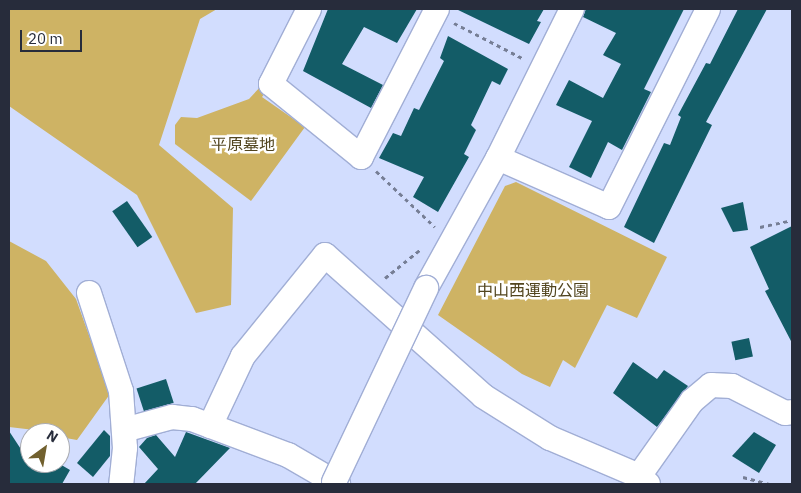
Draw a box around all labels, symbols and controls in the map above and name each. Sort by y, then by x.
scale bar [22,20,85,52]
text: 20 m [28,29,63,48]
park label: 平原墓地 [211,134,275,154]
park label: 中山西運動公園 [477,280,589,300]
north arrow [20,423,70,473]
text: N [43,426,61,446]

